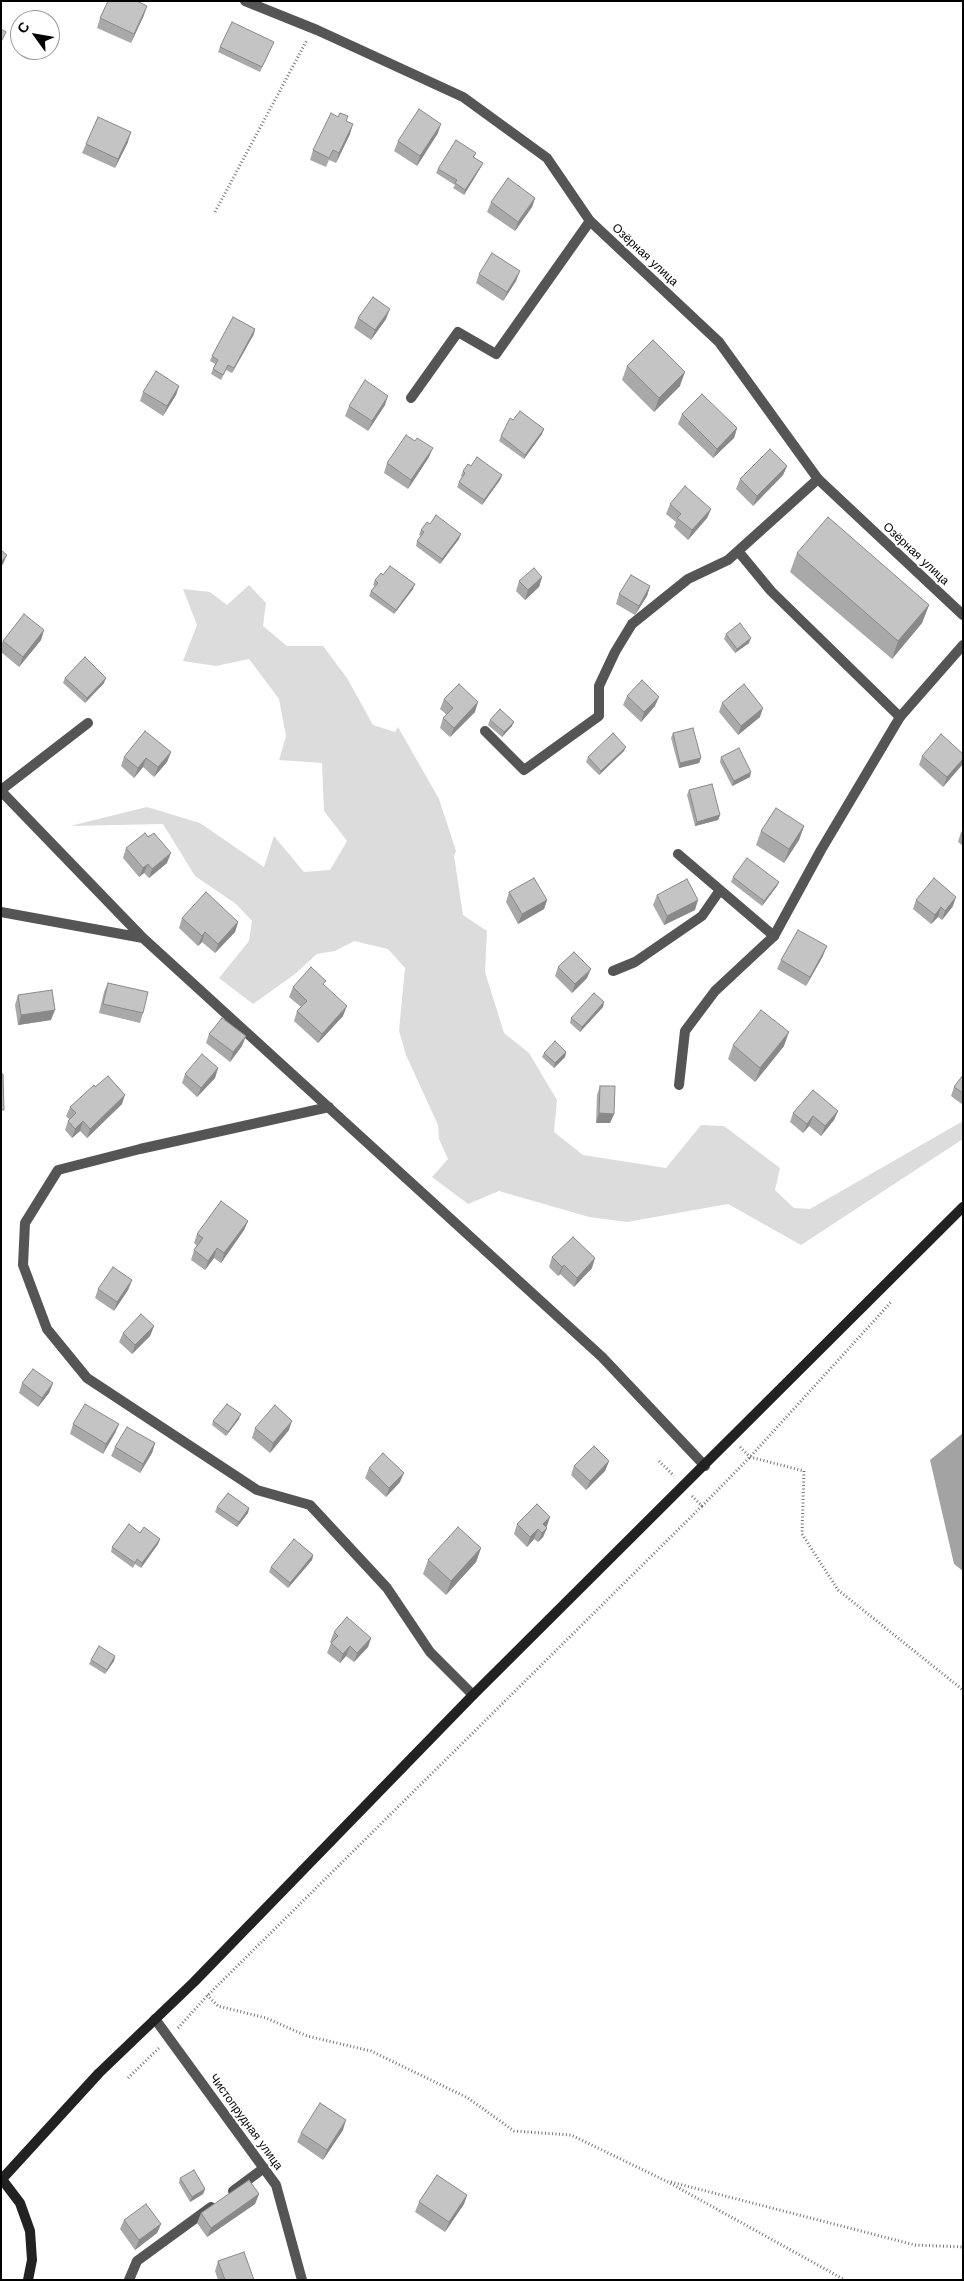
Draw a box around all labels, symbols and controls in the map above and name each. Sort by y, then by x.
north arrow [10,10,60,60]
text: С [14,19,33,36]
street label: Озёрная улица [609,221,681,289]
street label: Озёрная улица [880,520,952,588]
street label: Чистопрудная улица [206,2071,286,2173]

